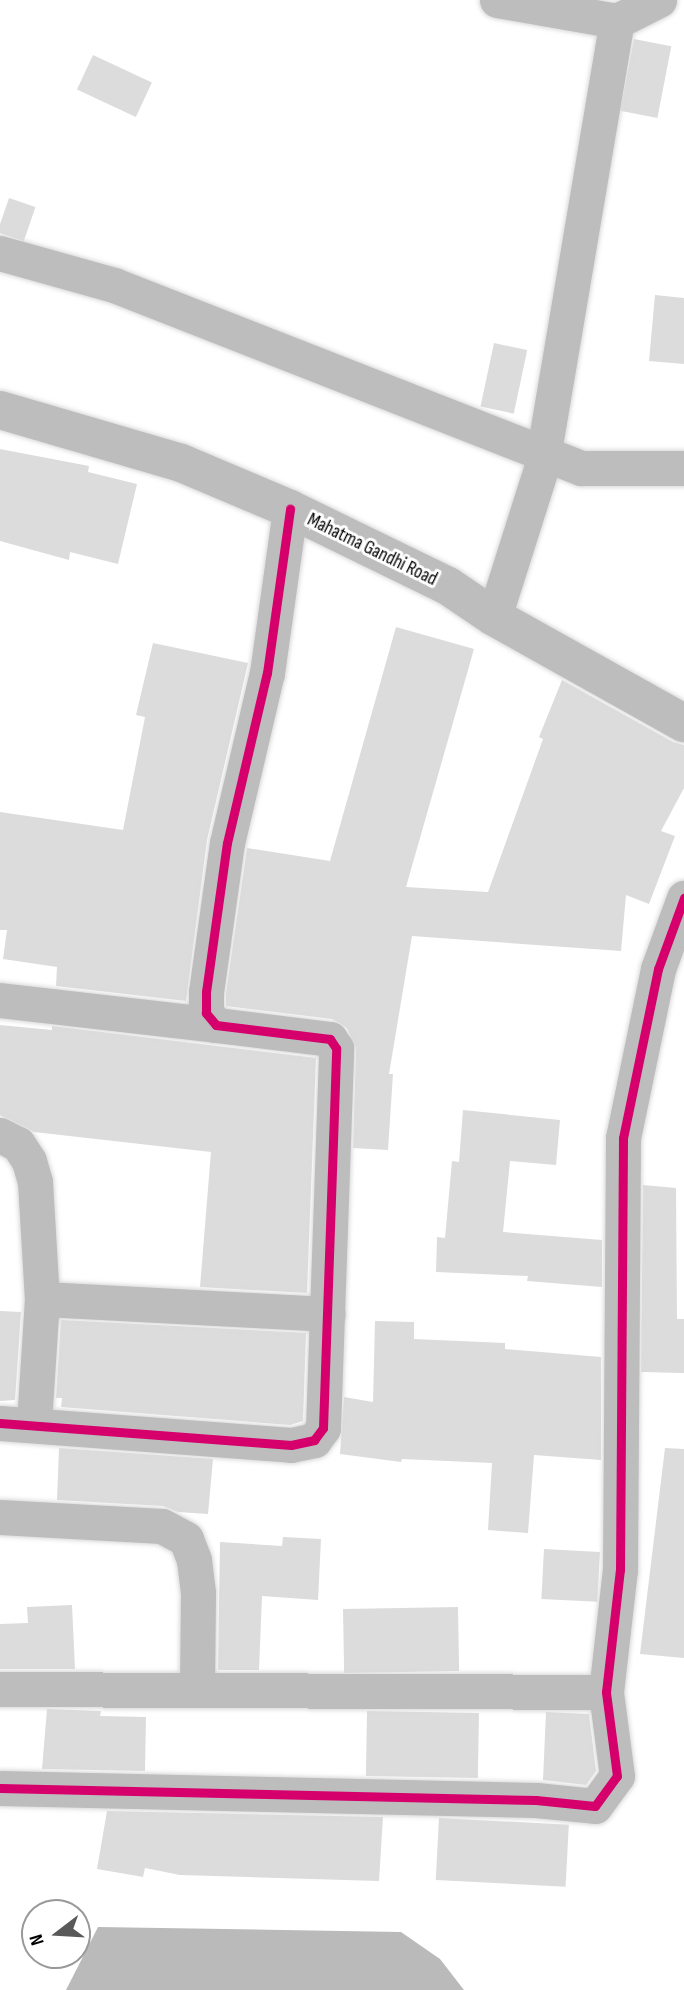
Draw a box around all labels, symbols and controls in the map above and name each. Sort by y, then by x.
street label: Mahatma Gandhi Road [303,509,441,591]
north arrow [21,1899,91,1969]
text: N [25,1931,50,1948]

